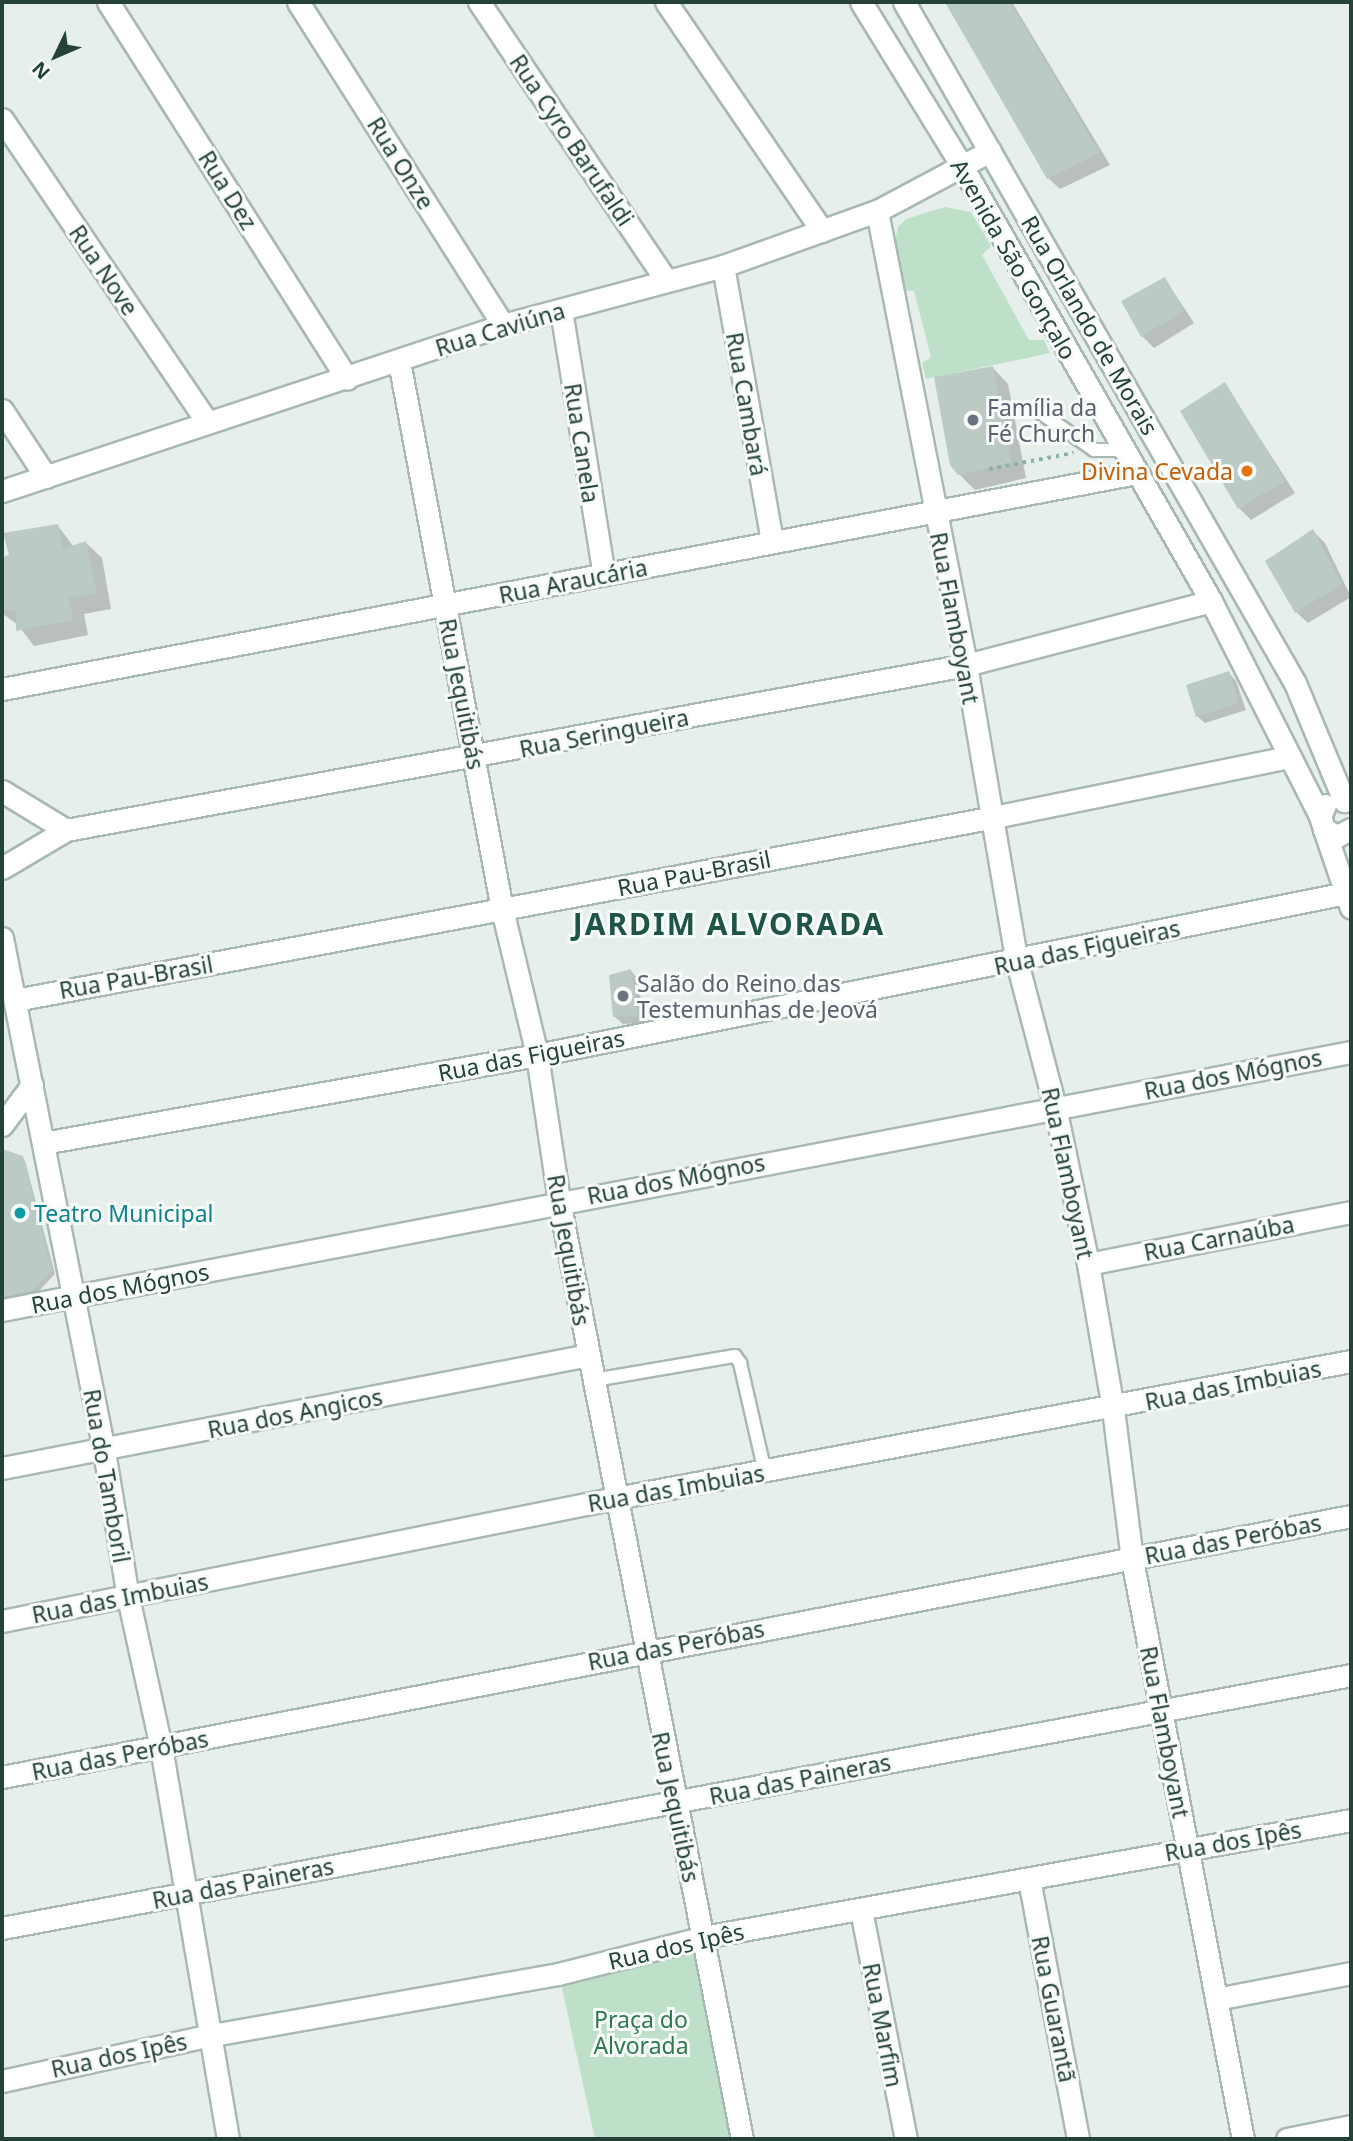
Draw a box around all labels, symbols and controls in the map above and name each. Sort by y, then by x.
north arrow [21,21,91,91]
street label: Rua Cyro Barufaldi [504,49,640,231]
text: N [26,56,56,85]
street label: Rua Onze [362,112,440,214]
street label: Rua Dez [193,145,263,235]
street label: Avenida São Gonçalo [945,154,1083,364]
street label: Rua Orlando de Morais [1016,210,1164,440]
street label: Rua Nove [64,220,144,320]
street label: Rua Caviúna [432,296,568,362]
street label: Rua Cambará [721,330,773,478]
street label: Rua Canela [559,381,605,505]
place label: Família da Fé Church [987,393,1097,447]
marker: Família da Fé Church [965,412,981,428]
place label: Divina Cevada [1081,457,1233,485]
marker: Divina Cevada [1239,463,1255,479]
street label: Rua Flamboyant [925,530,985,706]
street label: Rua Araucária [496,553,650,609]
street label: Rua Jequitibás [434,616,490,772]
street label: Rua Seringueira [517,703,691,763]
street label: Rua Pau-Brasil [615,845,773,901]
district label: JARDIM ALVORADA [575,906,883,942]
street label: Rua das Figueiras [991,914,1183,980]
street label: Rua Pau-Brasil [57,950,215,1004]
place label: Salão do Reino das Testemunhas de Jeová [637,969,878,1023]
marker: Salão do Reino das Testemunhas de Jeová [615,988,631,1004]
street label: Rua das Figueiras [435,1023,627,1087]
street label: Rua dos Mógnos [1142,1043,1324,1105]
street label: Rua Flamboyant [1036,1085,1100,1261]
street label: Rua dos Mógnos [585,1148,767,1210]
street label: Rua Jequitibás [542,1172,596,1328]
place label: Teatro Municipal [34,1199,213,1227]
marker: Teatro Municipal [12,1205,28,1221]
street label: Rua Carnaúba [1141,1210,1297,1266]
street label: Rua dos Mógnos [29,1257,211,1319]
street label: Rua das Imbuias [1143,1354,1323,1416]
street label: Rua dos Angicos [205,1383,385,1443]
street label: Rua do Tamboril [78,1387,136,1565]
street label: Rua das Imbuias [585,1459,767,1517]
street label: Rua das Peróbas [1142,1508,1324,1570]
street label: Rua das Imbuias [30,1567,210,1629]
street label: Rua das Peróbas [585,1614,767,1676]
street label: Rua Flamboyant [1135,1644,1195,1820]
street label: Rua das Peróbas [29,1724,211,1786]
street label: Rua Jequitibás [647,1729,705,1885]
street label: Rua das Paineras [707,1748,893,1810]
street label: Rua dos Ipês [1162,1815,1304,1867]
street label: Rua das Paineras [150,1852,336,1914]
street label: Rua dos Ipês [605,1917,747,1975]
street label: Rua Guarantã [1026,1933,1082,2085]
street label: Rua Marfim [857,1961,909,2089]
park label: Praça do Alvorada [593,2005,689,2059]
street label: Rua dos Ipês [48,2027,190,2083]

